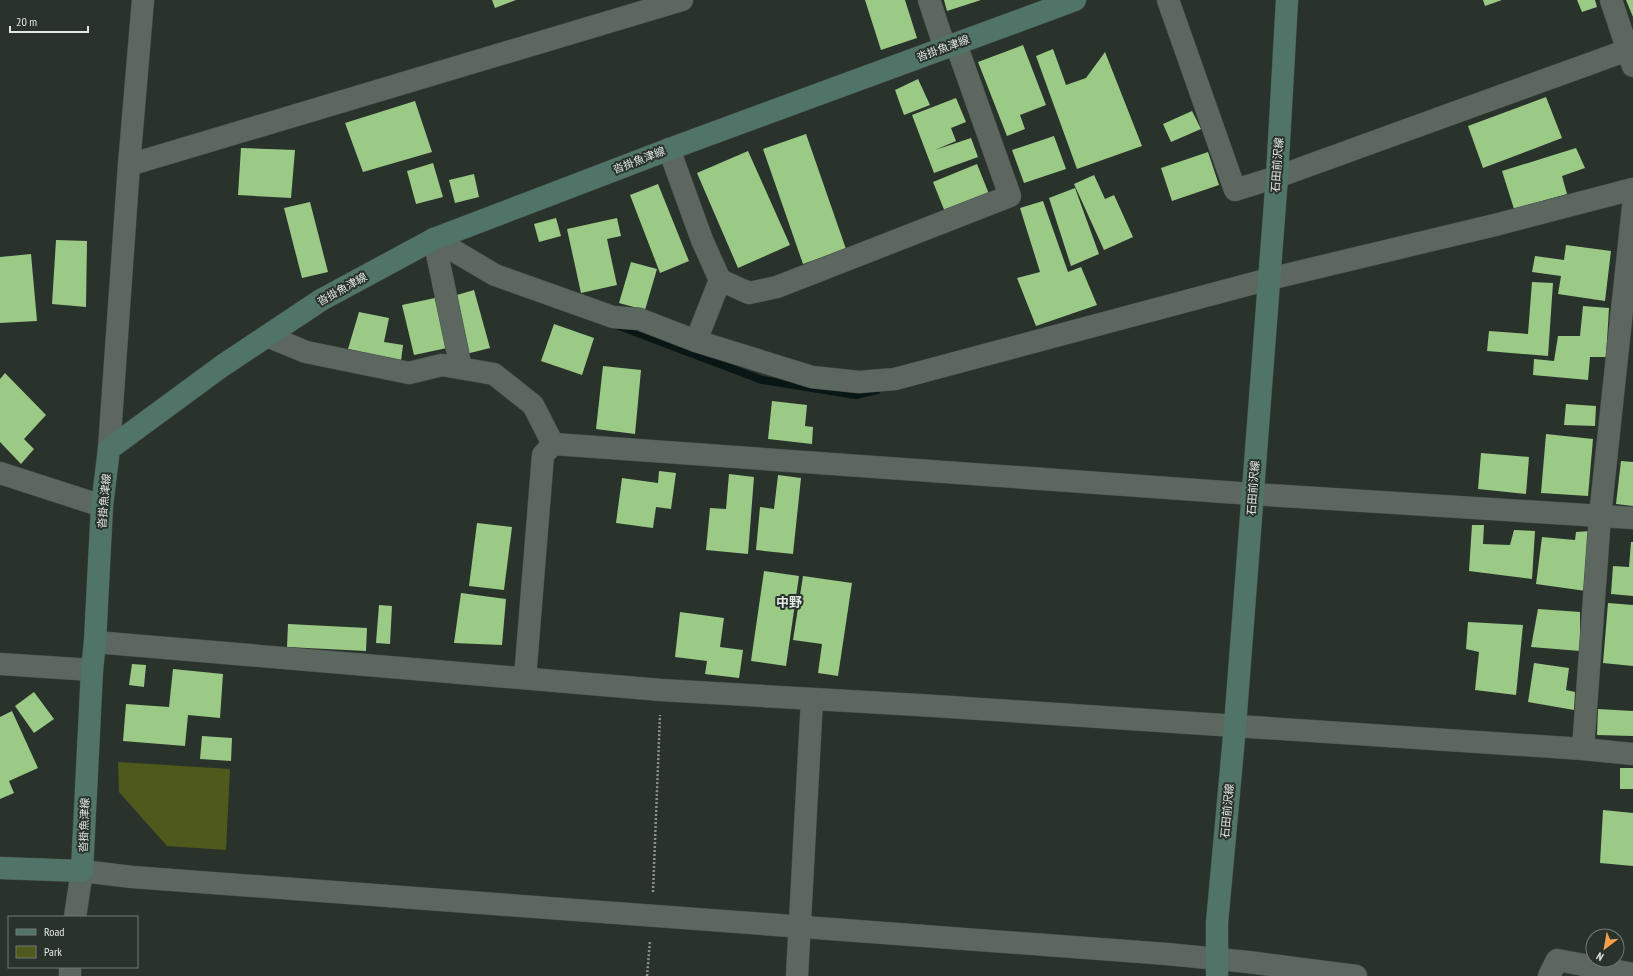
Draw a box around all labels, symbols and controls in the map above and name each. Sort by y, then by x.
scale bar [10,8,88,34]
text: 20 m [16,14,37,29]
street label: 沓掛魚津線 [915,32,971,64]
street label: 石田前沢線 [1268,137,1286,193]
street label: 沓掛魚津線 [611,144,667,176]
street label: 沓掛魚津線 [315,270,369,308]
street label: 石田前沢線 [1244,460,1262,516]
street label: 沓掛魚津線 [95,473,113,529]
district label: 中野 [776,594,802,611]
street label: 石田前沢線 [1218,783,1236,839]
street label: 沓掛魚津線 [76,797,92,853]
legend [8,916,138,968]
text: Road [44,924,64,939]
north arrow [1585,928,1625,968]
text: Park [44,944,62,959]
text: N [1594,949,1606,964]

